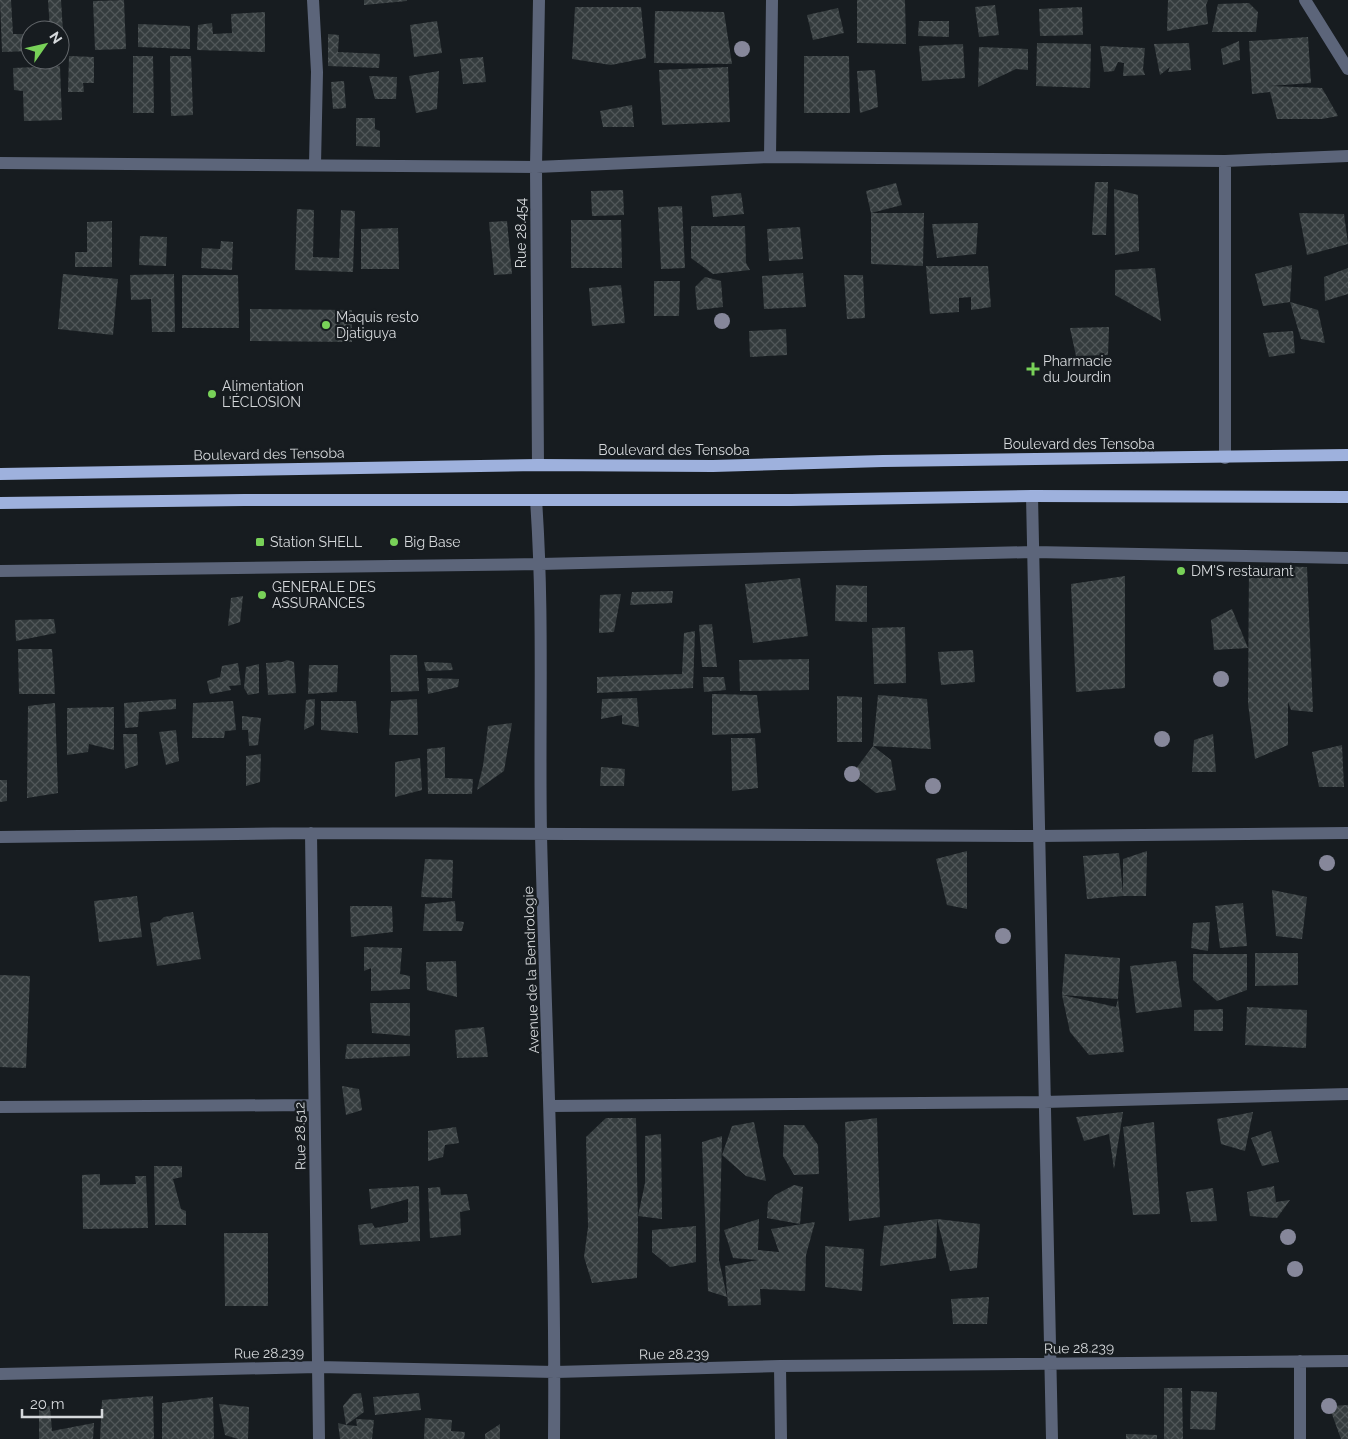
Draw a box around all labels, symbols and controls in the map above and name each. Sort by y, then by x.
north arrow [20,20,70,70]
text: N [46,29,65,47]
street label: Rue 28.454 [513,198,529,268]
place label: Maquis resto Djatiguya [336,309,419,341]
marker: Maquis resto Djatiguya [320,319,332,331]
place label: Pharmacie du Jourdin [1043,353,1112,385]
marker: Pharmacie du Jourdin [1027,363,1039,375]
place label: Alimentation L'ÉCLOSION [222,378,304,410]
marker: Alimentation L'ÉCLOSION [206,388,218,400]
street label: Boulevard des Tensoba [1003,436,1155,452]
street label: Boulevard des Tensoba [598,442,750,458]
street label: Boulevard des Tensoba [193,445,345,463]
place label: Station SHELL [270,534,362,550]
place label: Big Base [404,534,461,550]
marker: Station SHELL [254,536,266,548]
marker: Big Base [388,536,400,548]
place label: DM'S restaurant [1191,563,1294,579]
marker: DM'S restaurant [1175,565,1187,577]
place label: GENERALE DES ASSURANCES [272,579,376,611]
marker: GENERALE DES ASSURANCES [256,589,268,601]
street label: Avenue de la Bendrologie [520,886,542,1054]
street label: Rue 28.512 [291,1102,309,1170]
street label: Rue 28.239 [1044,1339,1114,1357]
street label: Rue 28.239 [234,1344,304,1362]
street label: Rue 28.239 [639,1345,709,1363]
scale bar [22,1386,102,1418]
text: 20 m [30,1395,65,1413]

